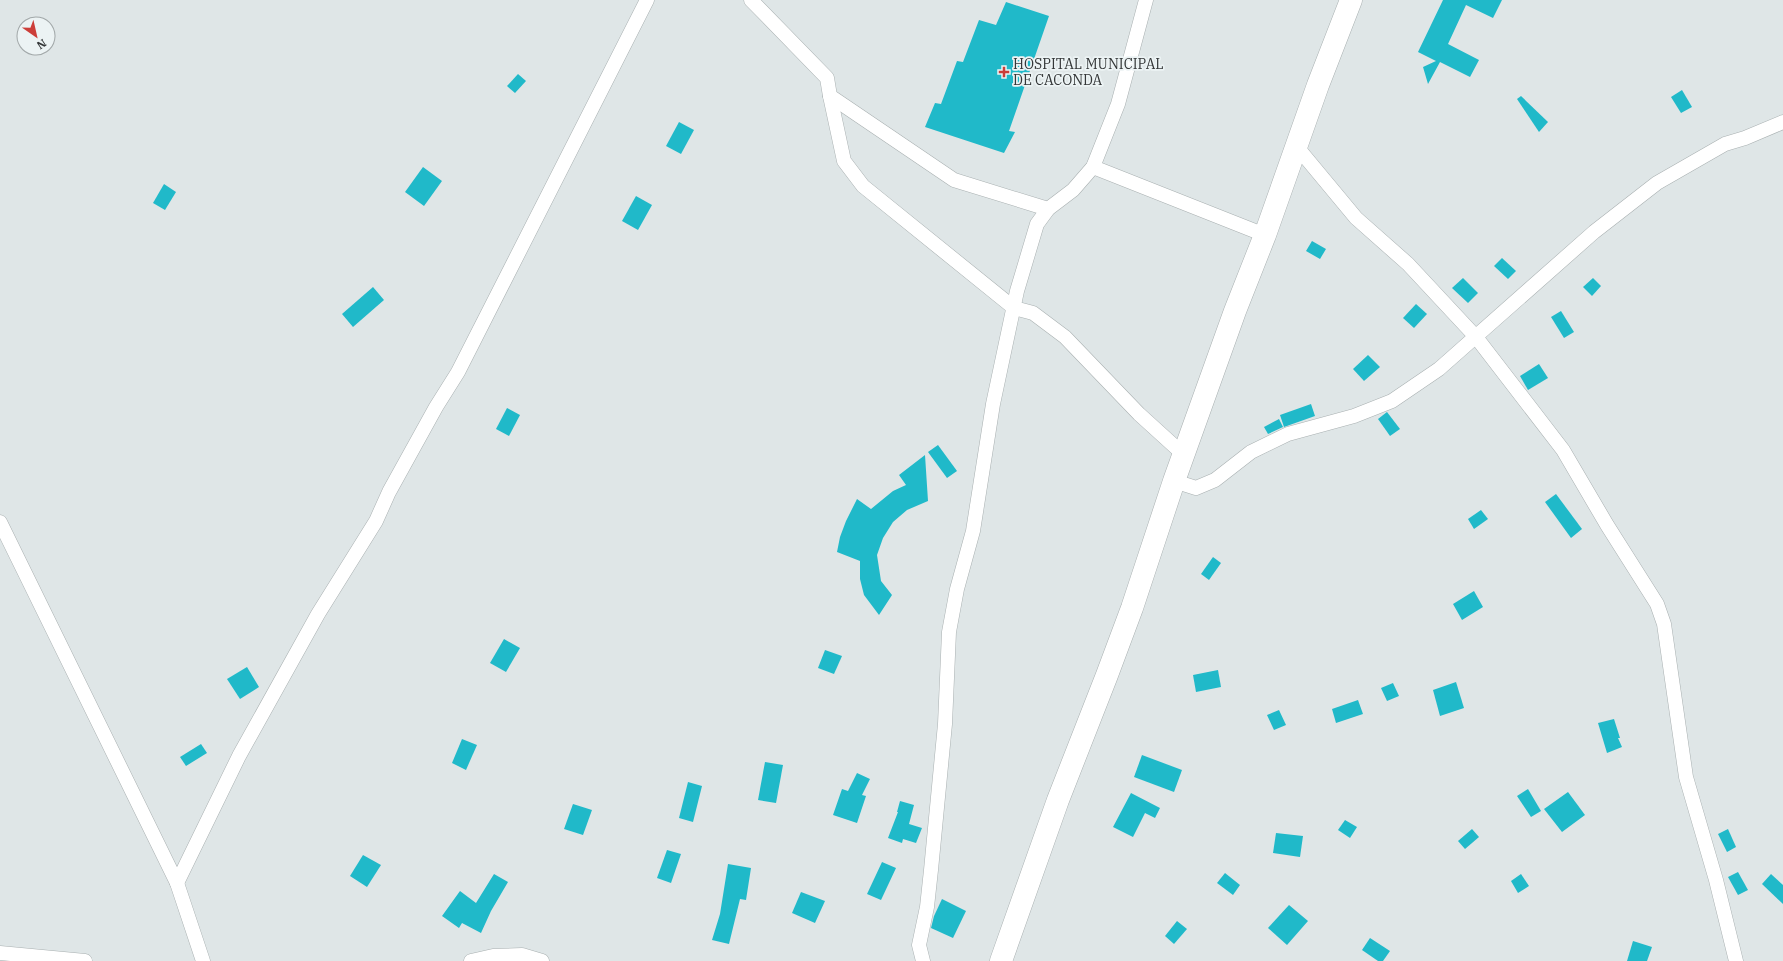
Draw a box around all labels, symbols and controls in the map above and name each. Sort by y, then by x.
north arrow [16,16,56,56]
text: N [34,36,49,53]
place label: HOSPITAL MUNICIPAL DE CACONDA [1013,55,1164,89]
marker: HOSPITAL MUNICIPAL DE CACONDA [998,66,1010,78]

